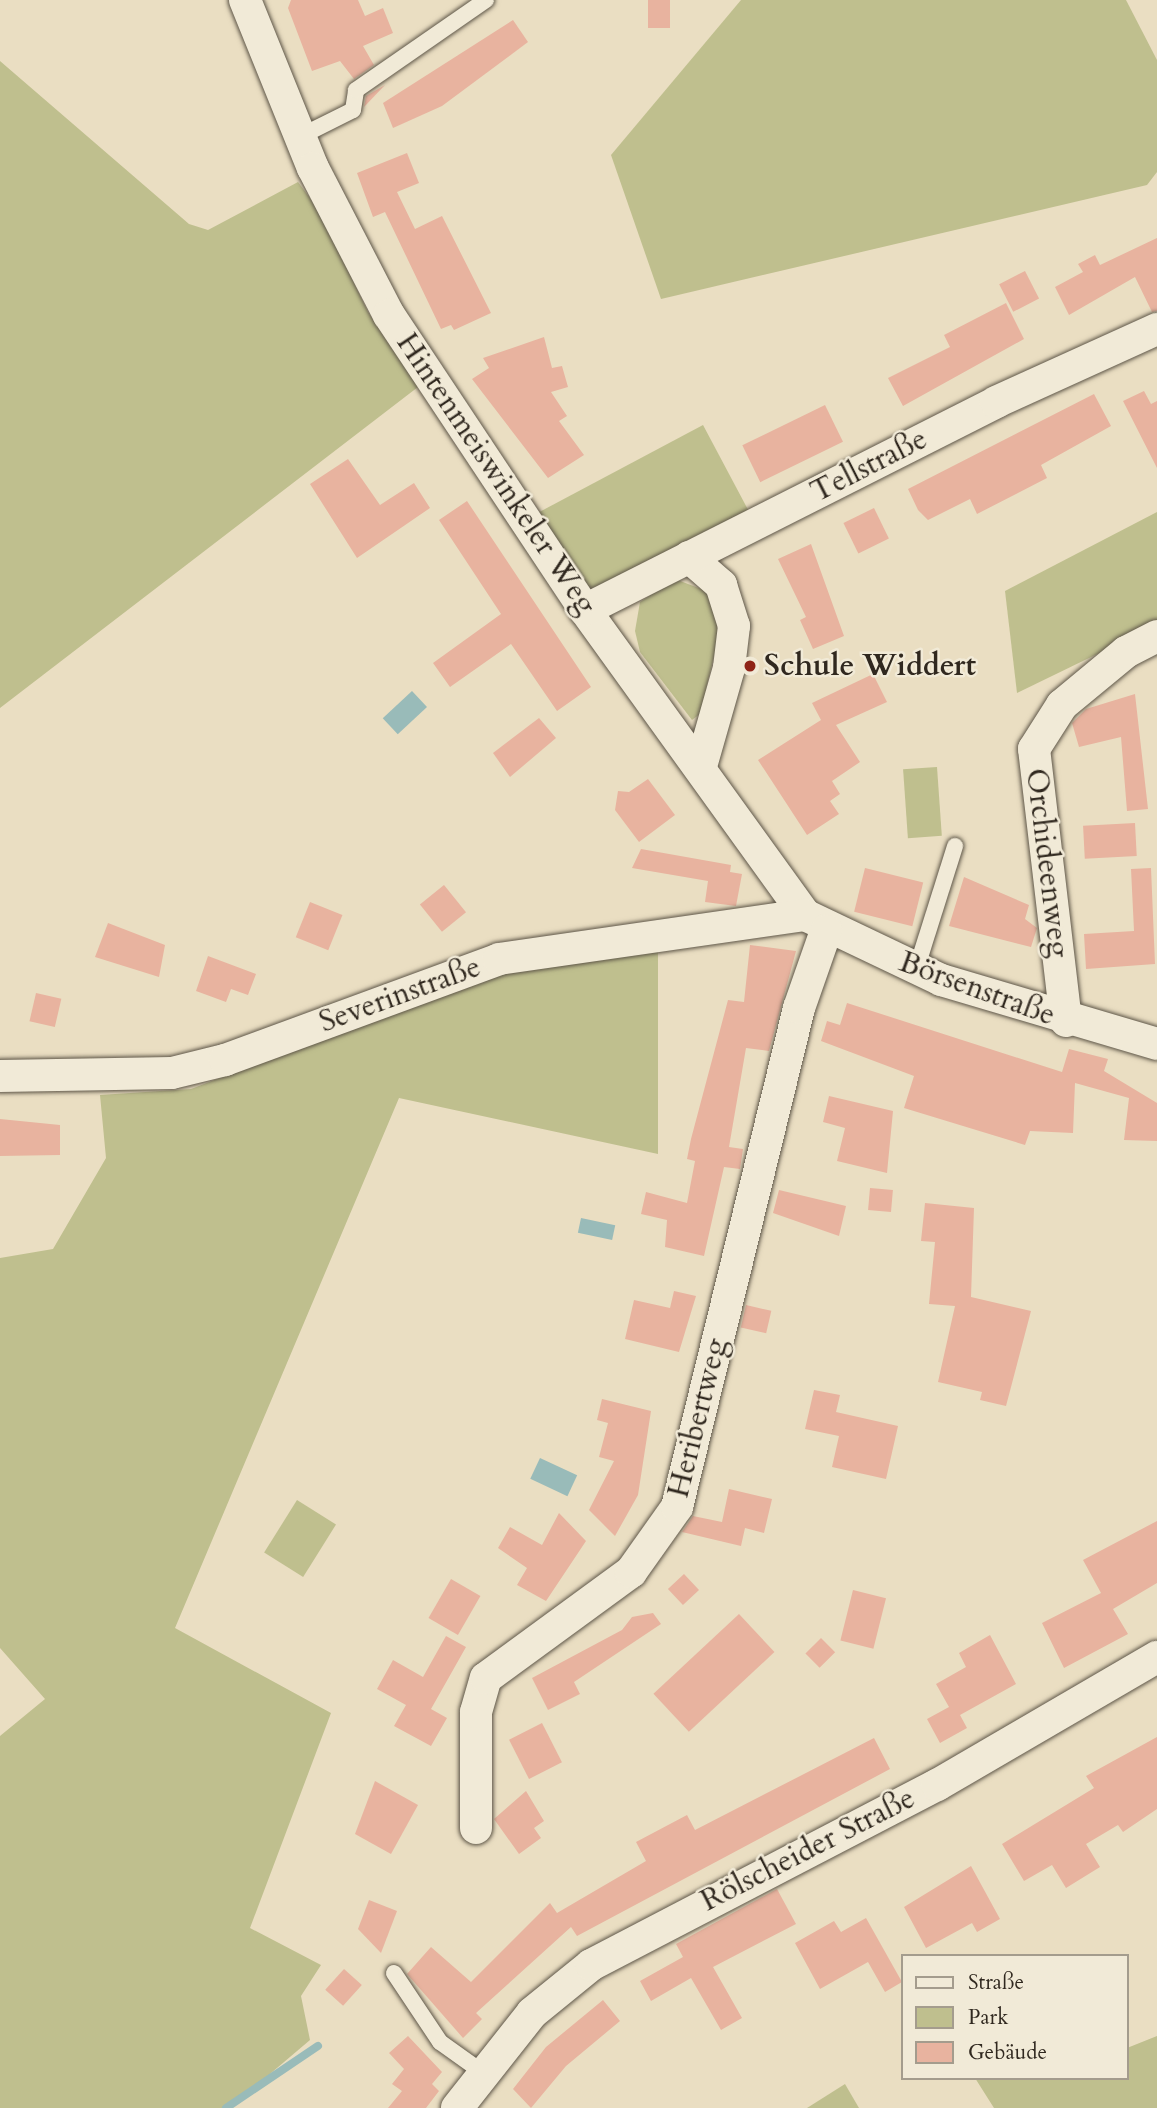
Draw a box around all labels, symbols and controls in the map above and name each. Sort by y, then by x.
street label: Hintenmeiswinkeler Weg [388,327,604,621]
street label: Tellstraße [805,421,933,511]
place label: Schule Widdert [764,648,976,684]
marker: Schule Widdert [742,658,758,674]
street label: Orchideenweg [1018,766,1076,960]
street label: Börsenstraße [894,944,1060,1034]
street label: Severinstraße [315,949,485,1041]
street label: Heribertweg [661,1335,735,1501]
street label: Rölscheider Straße [695,1781,921,1919]
legend [902,1954,1129,2080]
text: Straße [968,1968,1024,1997]
text: Park [968,2003,1008,2032]
text: Gebäude [968,2038,1047,2067]

